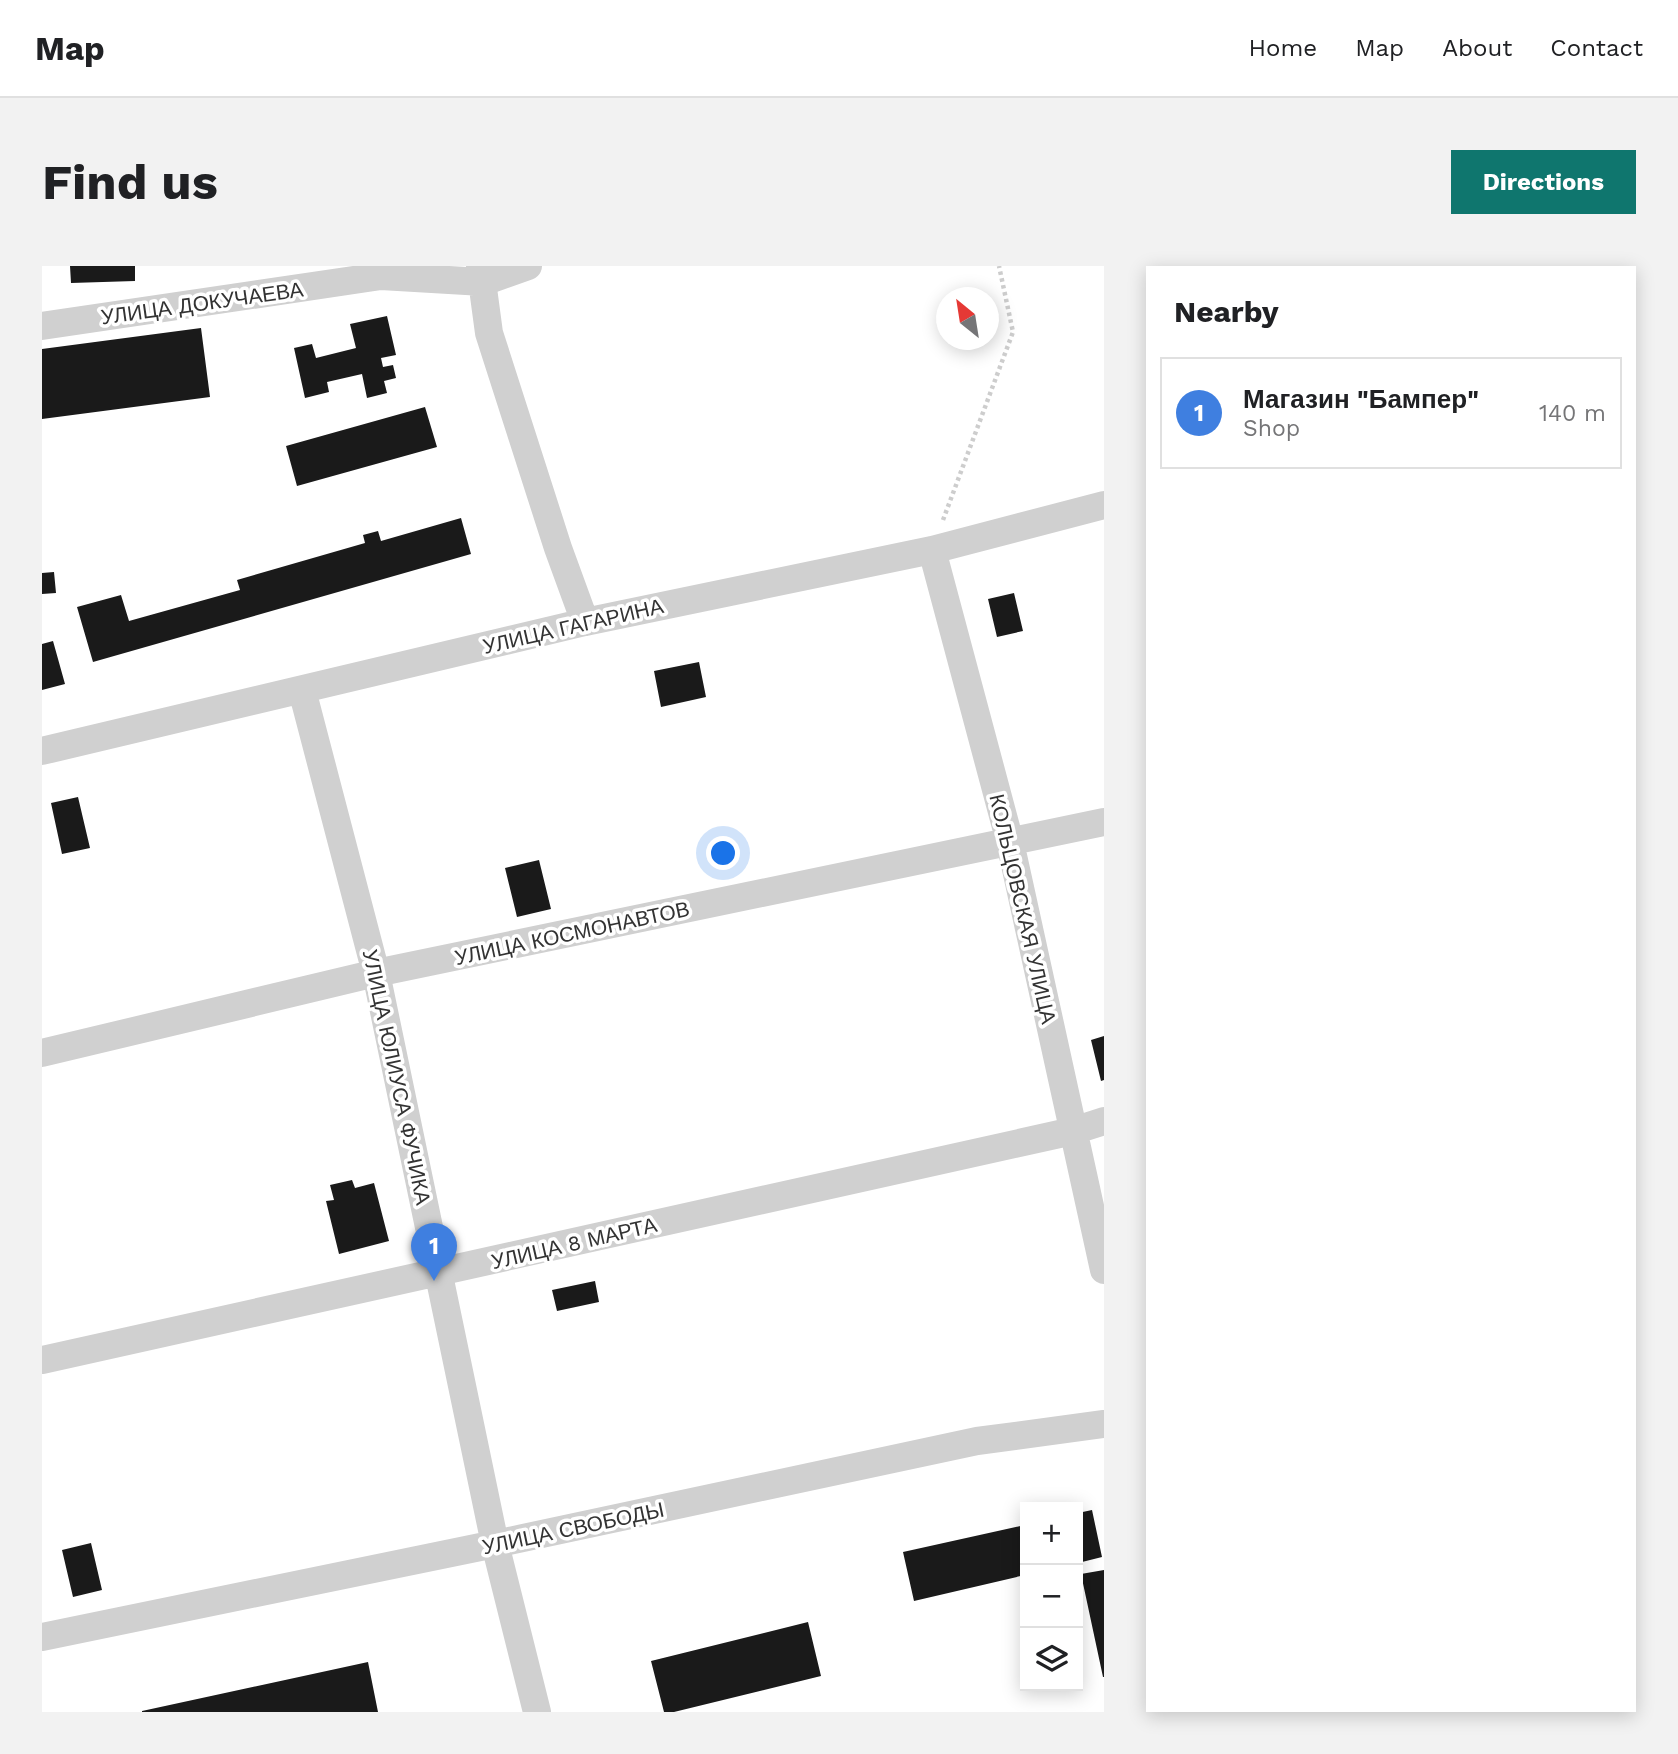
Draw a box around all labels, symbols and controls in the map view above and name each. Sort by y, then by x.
text: Map [35,29,105,68]
text: Home [1249,34,1317,62]
text: Map [1355,34,1404,62]
text: About [1442,34,1512,62]
text: Contact [1550,34,1643,62]
button: Directions [1451,150,1636,214]
text: Find us [42,153,218,211]
street label: УЛИЦА ДОКУЧАЕВА [99,276,305,330]
north arrow [936,287,999,350]
text: Nearby [1174,294,1279,329]
text: Магазин "Бампер" [1243,384,1479,414]
text: 1 [1194,400,1204,427]
text: 140 m [1539,400,1606,427]
text: Shop [1243,415,1300,442]
street label: УЛИЦА ГАГАРИНА [480,593,666,659]
street label: КОЛЬЦОВСКАЯ УЛИЦА [984,792,1062,1026]
your location [706,836,740,870]
street label: УЛИЦА КОСМОНАВТОВ [452,896,692,970]
street label: УЛИЦА ЮЛИУСА ФУЧИКА [358,947,436,1207]
street label: УЛИЦА 8 МАРТА [489,1212,659,1274]
pin: 1 [411,1223,457,1281]
street label: УЛИЦА СВОБОДЫ [480,1497,666,1559]
map controls [1020,1502,1083,1691]
button: + [1020,1502,1083,1565]
button: − [1020,1565,1083,1628]
button: layers [1020,1628,1083,1691]

